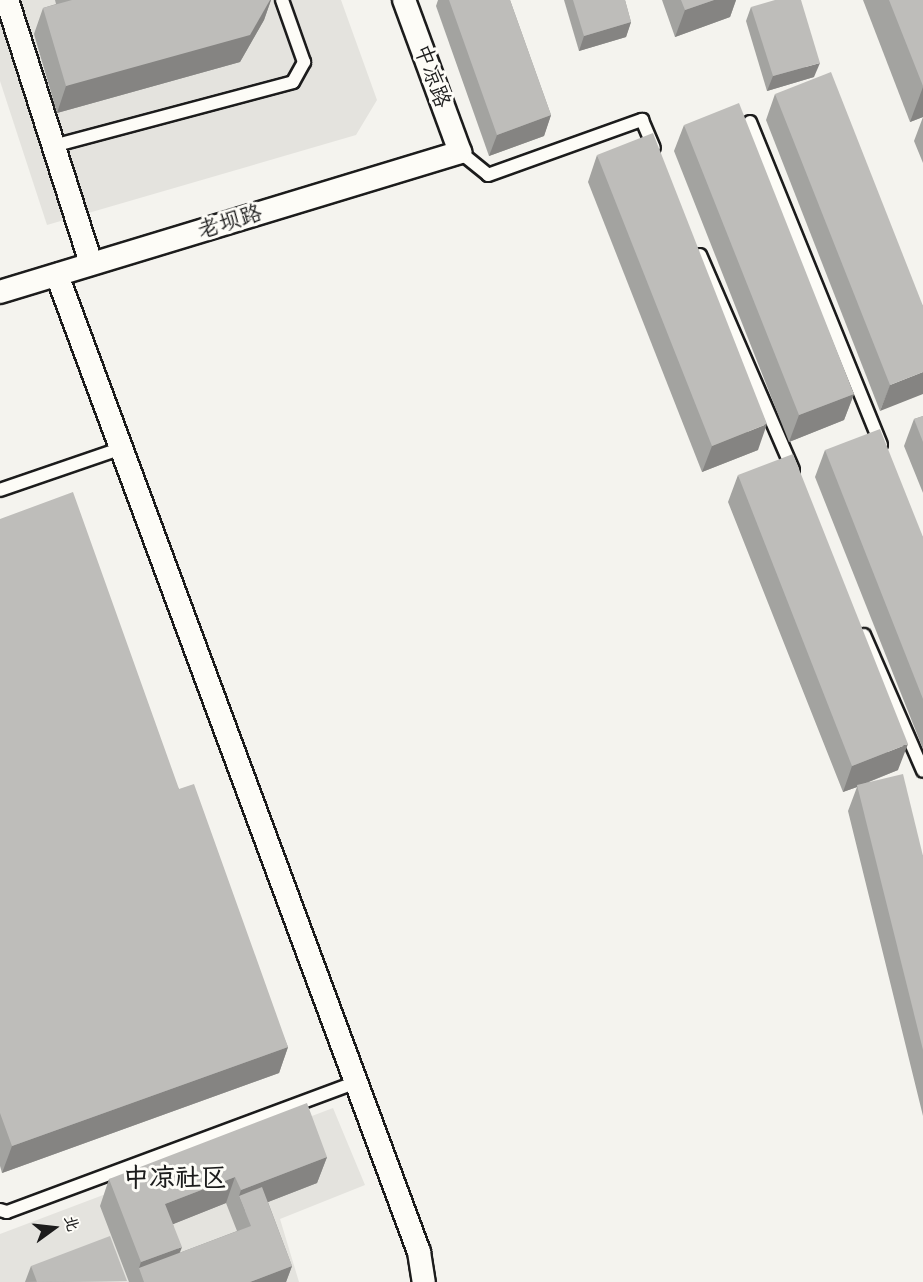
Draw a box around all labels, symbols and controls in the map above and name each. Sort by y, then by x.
street label: 中凉路 [408,40,456,112]
street label: 老坝路 [195,200,265,244]
district label: 中凉社区 [123,1163,227,1195]
north arrow [24,1198,84,1258]
text: 北 [61,1213,82,1233]

